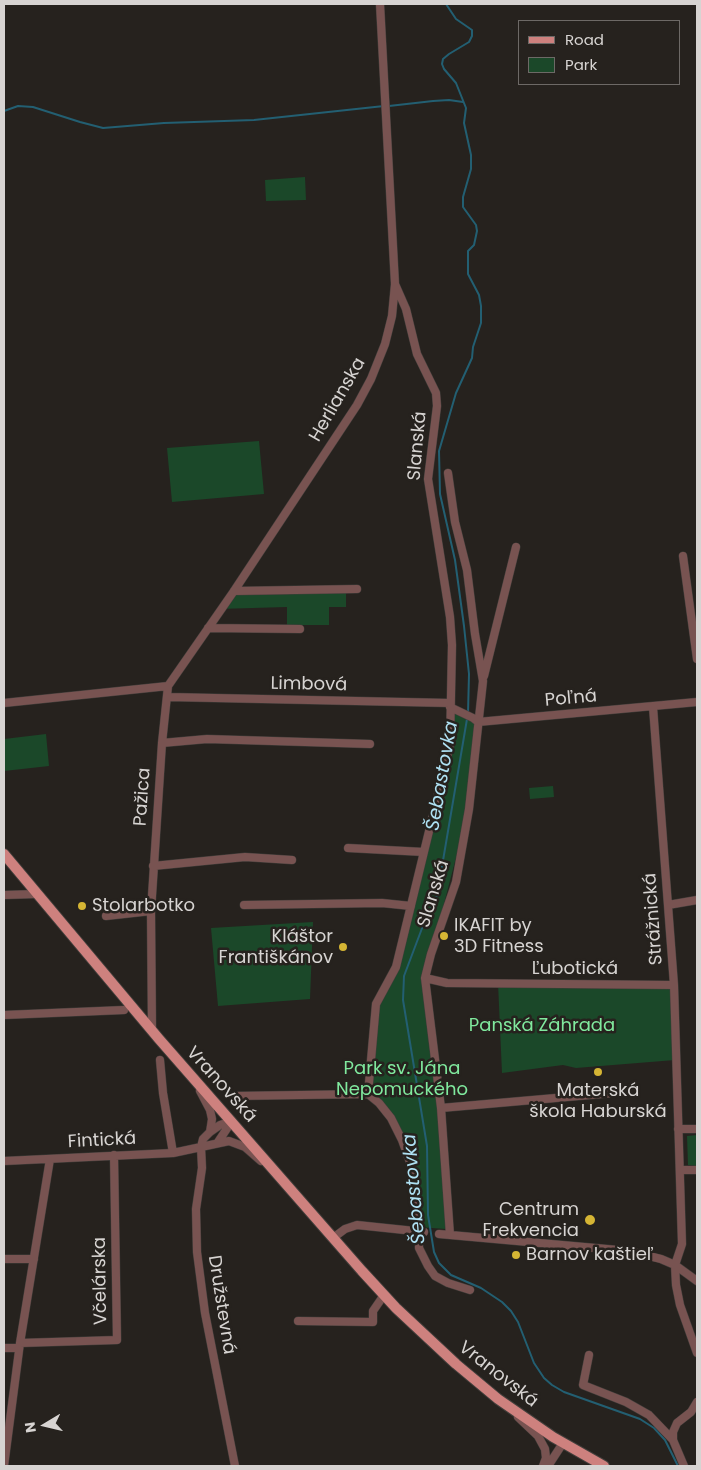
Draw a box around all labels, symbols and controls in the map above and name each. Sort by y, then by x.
legend [518,20,681,85]
text: Road [565,29,604,50]
text: Park [565,54,597,75]
street label: Herlianska [305,354,371,446]
street label: Slanská [404,410,432,482]
street label: Limbová [270,674,348,696]
street label: Poľná [544,686,598,712]
water label: Šebastovka [422,719,464,833]
street label: Pažica [130,767,156,827]
street label: Slanská [414,858,454,930]
street label: Strážnická [640,872,668,966]
place label: Stolarbotko [92,895,195,917]
marker: Stolarbotko [76,900,88,912]
place label: IKAFIT by 3D Fitness [454,915,544,958]
place label: Kláštor Františkánov [219,926,333,969]
marker: IKAFIT by 3D Fitness [438,930,450,942]
marker: Kláštor Františkánov [337,941,349,953]
street label: Ľubotická [532,958,618,980]
park label: Panská Záhrada [469,1015,615,1037]
street label: Vranovská [181,1042,261,1128]
park label: Park sv. Jána Nepomuckého [336,1058,468,1100]
marker: Materská škola Haburská [592,1066,604,1078]
place label: Materská škola Haburská [529,1080,667,1122]
street label: Fintická [67,1128,137,1154]
water label: Šebastovka [399,1133,431,1245]
place label: Centrum Frekvencia [482,1199,579,1242]
marker: Centrum Frekvencia [583,1213,597,1227]
street label: Včelárska [89,1237,113,1325]
place label: Barnov kaštieľ [526,1244,653,1266]
marker: Barnov kaštieľ [510,1249,522,1261]
street label: Družstevná [203,1254,239,1356]
street label: Vranovská [454,1337,542,1413]
north arrow [20,1400,70,1450]
text: N [19,1421,41,1434]

